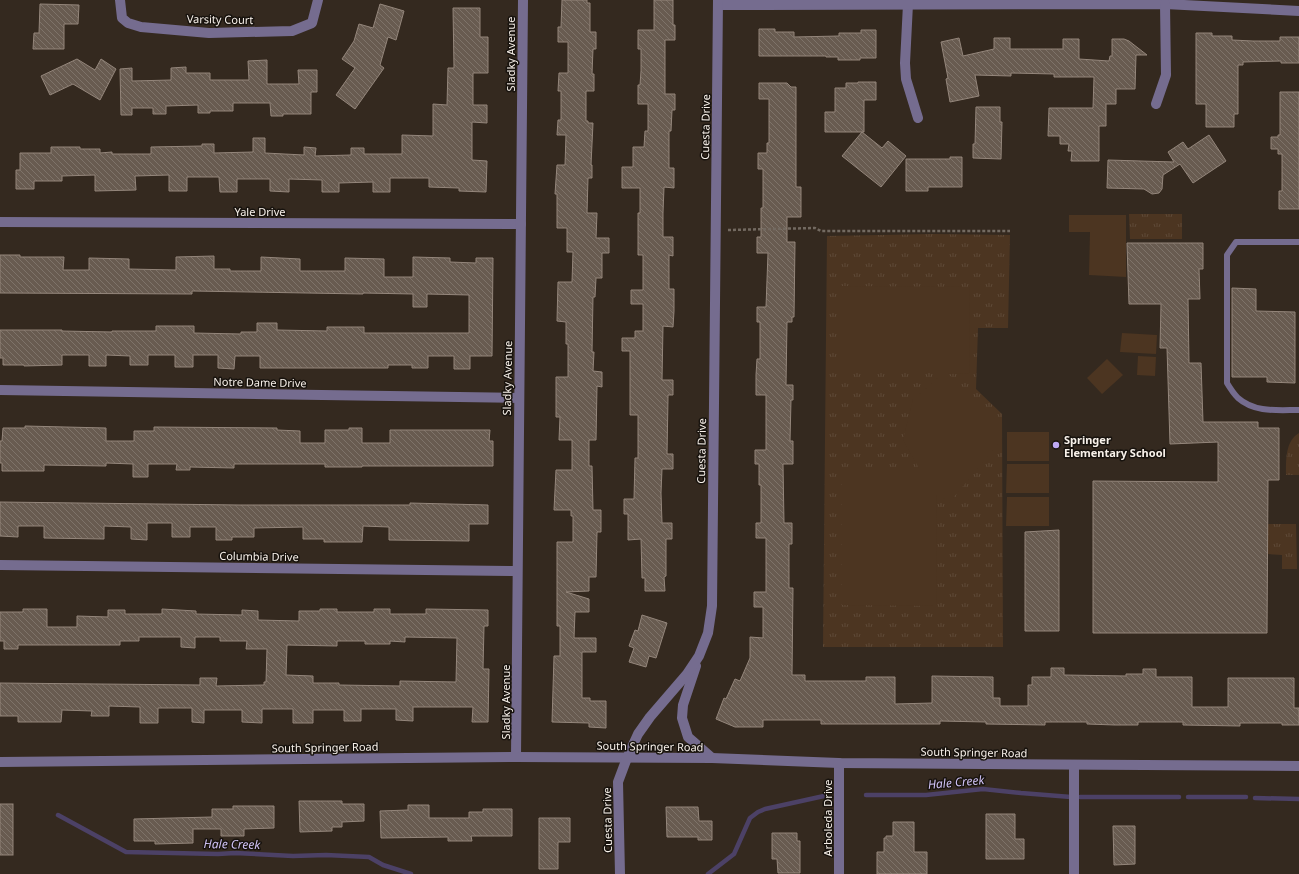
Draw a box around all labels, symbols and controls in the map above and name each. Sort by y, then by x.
street label: Varsity Court [187,11,253,27]
street label: Sladky Avenue [503,17,518,91]
street label: Cuesta Drive [697,94,713,160]
street label: Yale Drive [235,204,285,219]
street label: Sladky Avenue [499,340,515,416]
street label: Notre Dame Drive [213,374,307,390]
street label: Cuesta Drive [693,418,709,484]
place label: Springer Elementary School [1064,432,1166,460]
marker: Springer Elementary School [1051,440,1061,450]
street label: Columbia Drive [219,548,299,564]
street label: Sladky Avenue [498,665,513,739]
street label: South Springer Road [596,738,704,754]
street label: South Springer Road [271,739,379,755]
street label: South Springer Road [920,744,1028,760]
water label: Hale Creek [927,771,986,793]
street label: Arboleda Drive [820,779,835,857]
street label: Cuesta Drive [599,787,615,853]
water label: Hale Creek [204,835,262,853]

